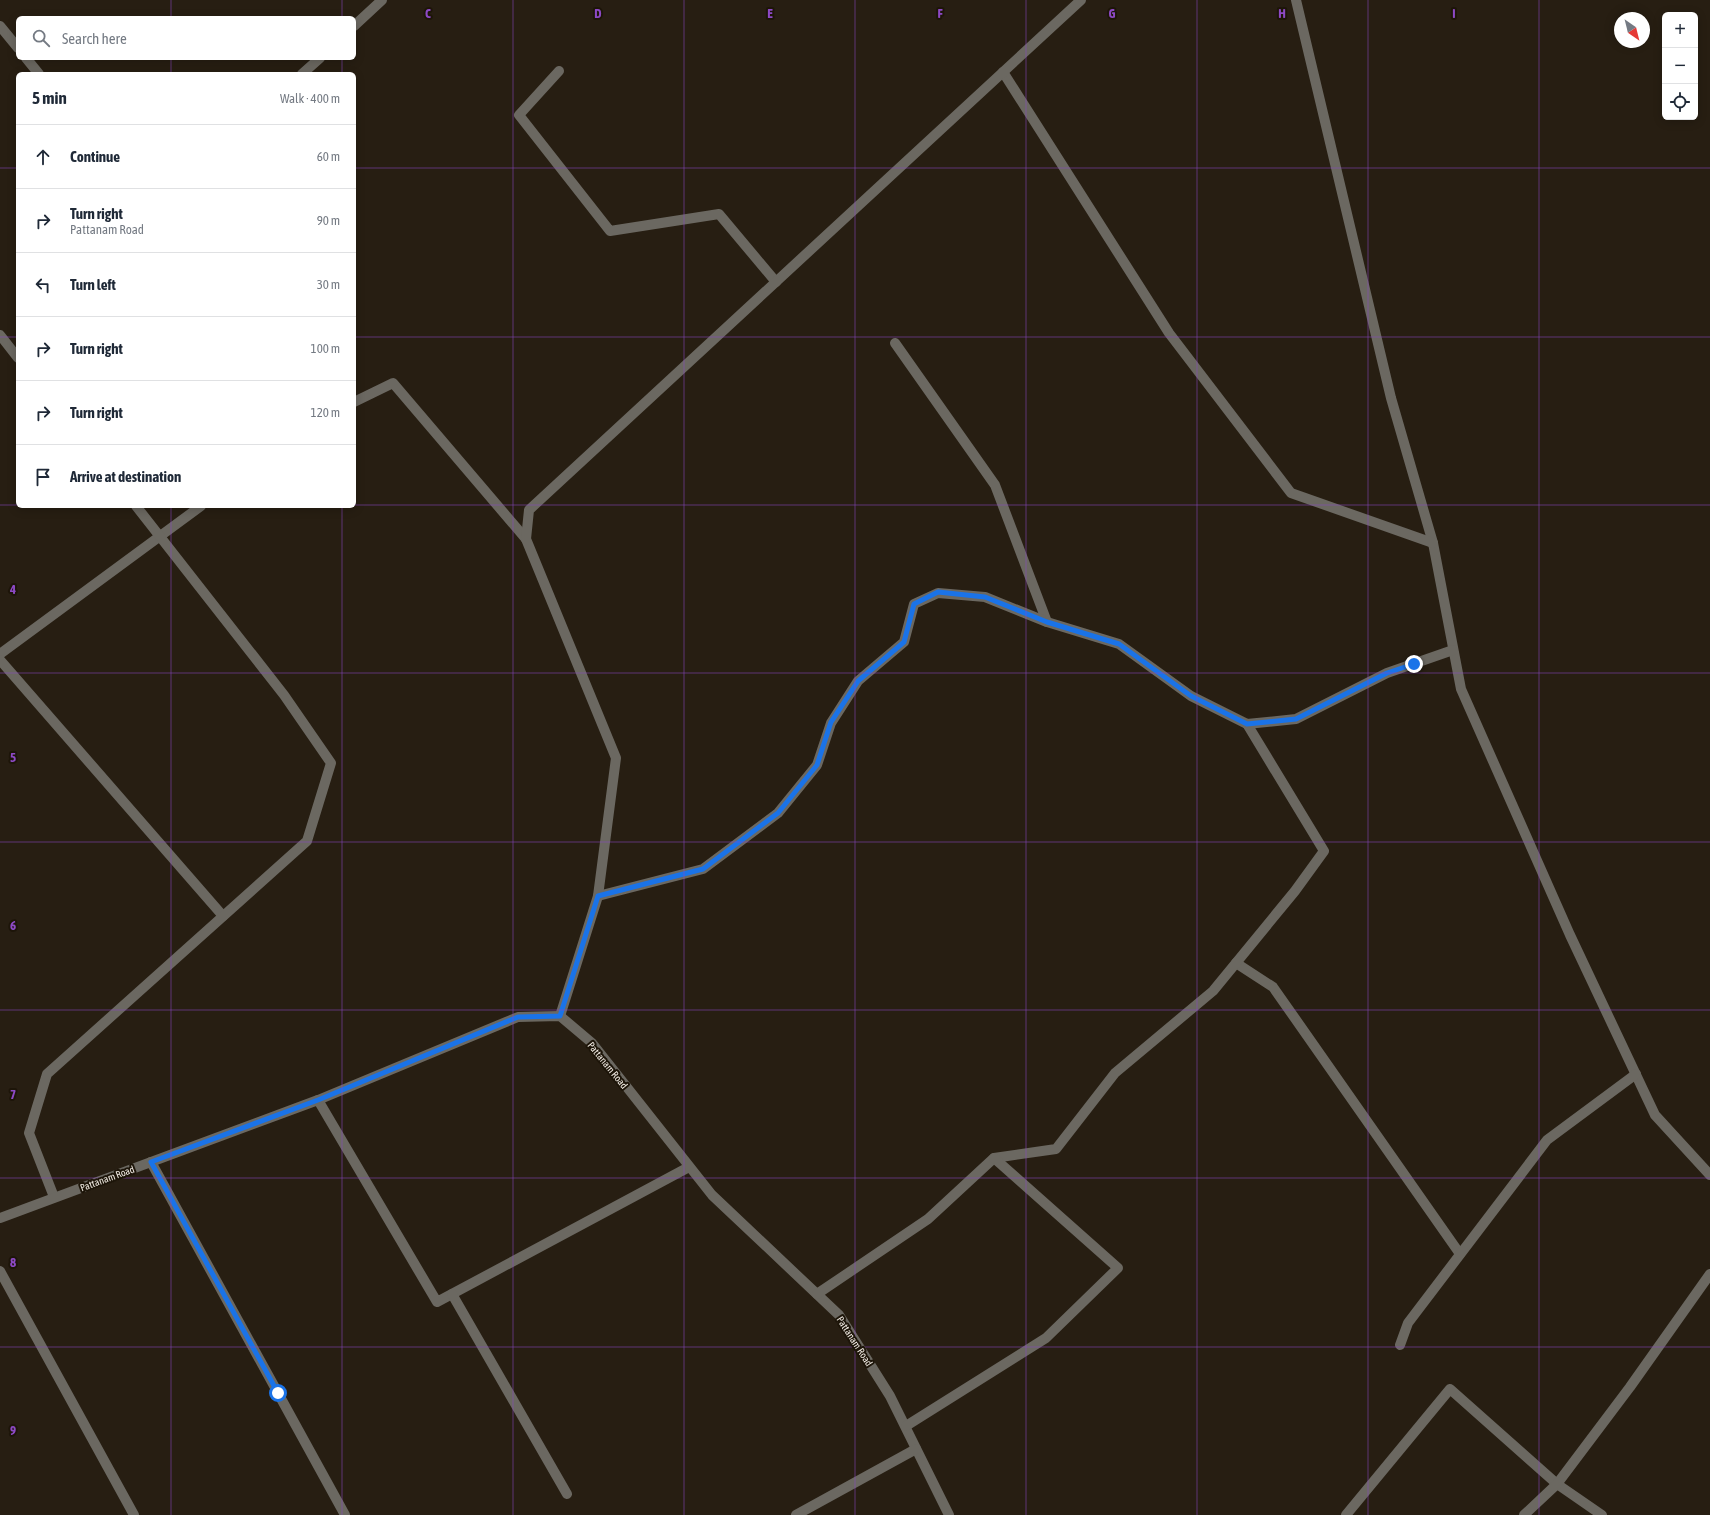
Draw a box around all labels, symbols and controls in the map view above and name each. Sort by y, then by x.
text: C [425,6,431,21]
text: D [594,6,602,21]
text: E [767,6,773,21]
text: F [937,6,943,21]
text: G [1109,6,1116,21]
text: H [1278,6,1286,21]
text: I [1452,6,1456,21]
north arrow [1614,12,1650,48]
map controls [1662,12,1698,120]
button: + [1662,12,1698,48]
search box [16,16,356,60]
icon: search [30,27,52,49]
text: Search here [62,30,127,47]
button: − [1662,48,1698,84]
button: locate [1662,84,1698,120]
text: 5 min [32,88,67,108]
text: Walk · 400 m [280,91,340,106]
icon: ahead [32,146,54,168]
text: Continue [70,148,120,165]
text: 60 m [317,149,340,164]
text: Turn right [70,205,123,222]
icon: right [32,210,54,232]
text: 90 m [317,213,340,228]
text: Pattanam Road [70,222,144,237]
icon: left [32,274,54,296]
text: Turn left [70,276,116,293]
text: 30 m [317,277,340,292]
icon: right [32,338,54,360]
text: Turn right [70,340,123,357]
text: 100 m [311,341,340,356]
icon: right [32,402,54,424]
text: Turn right [70,404,123,421]
text: 120 m [311,405,340,420]
icon: arrive [32,466,54,488]
text: Arrive at destination [70,468,181,485]
text: 4 [9,582,16,597]
route end [1405,655,1423,673]
text: 5 [10,750,16,765]
text: 6 [10,918,16,933]
street label: Pattanam Road [585,1040,630,1091]
text: 7 [10,1087,16,1102]
street label: Pattanam Road [79,1163,136,1193]
text: 8 [10,1255,16,1270]
street label: Pattanam Road [834,1314,875,1368]
route start [269,1384,287,1402]
text: 9 [10,1423,16,1438]

